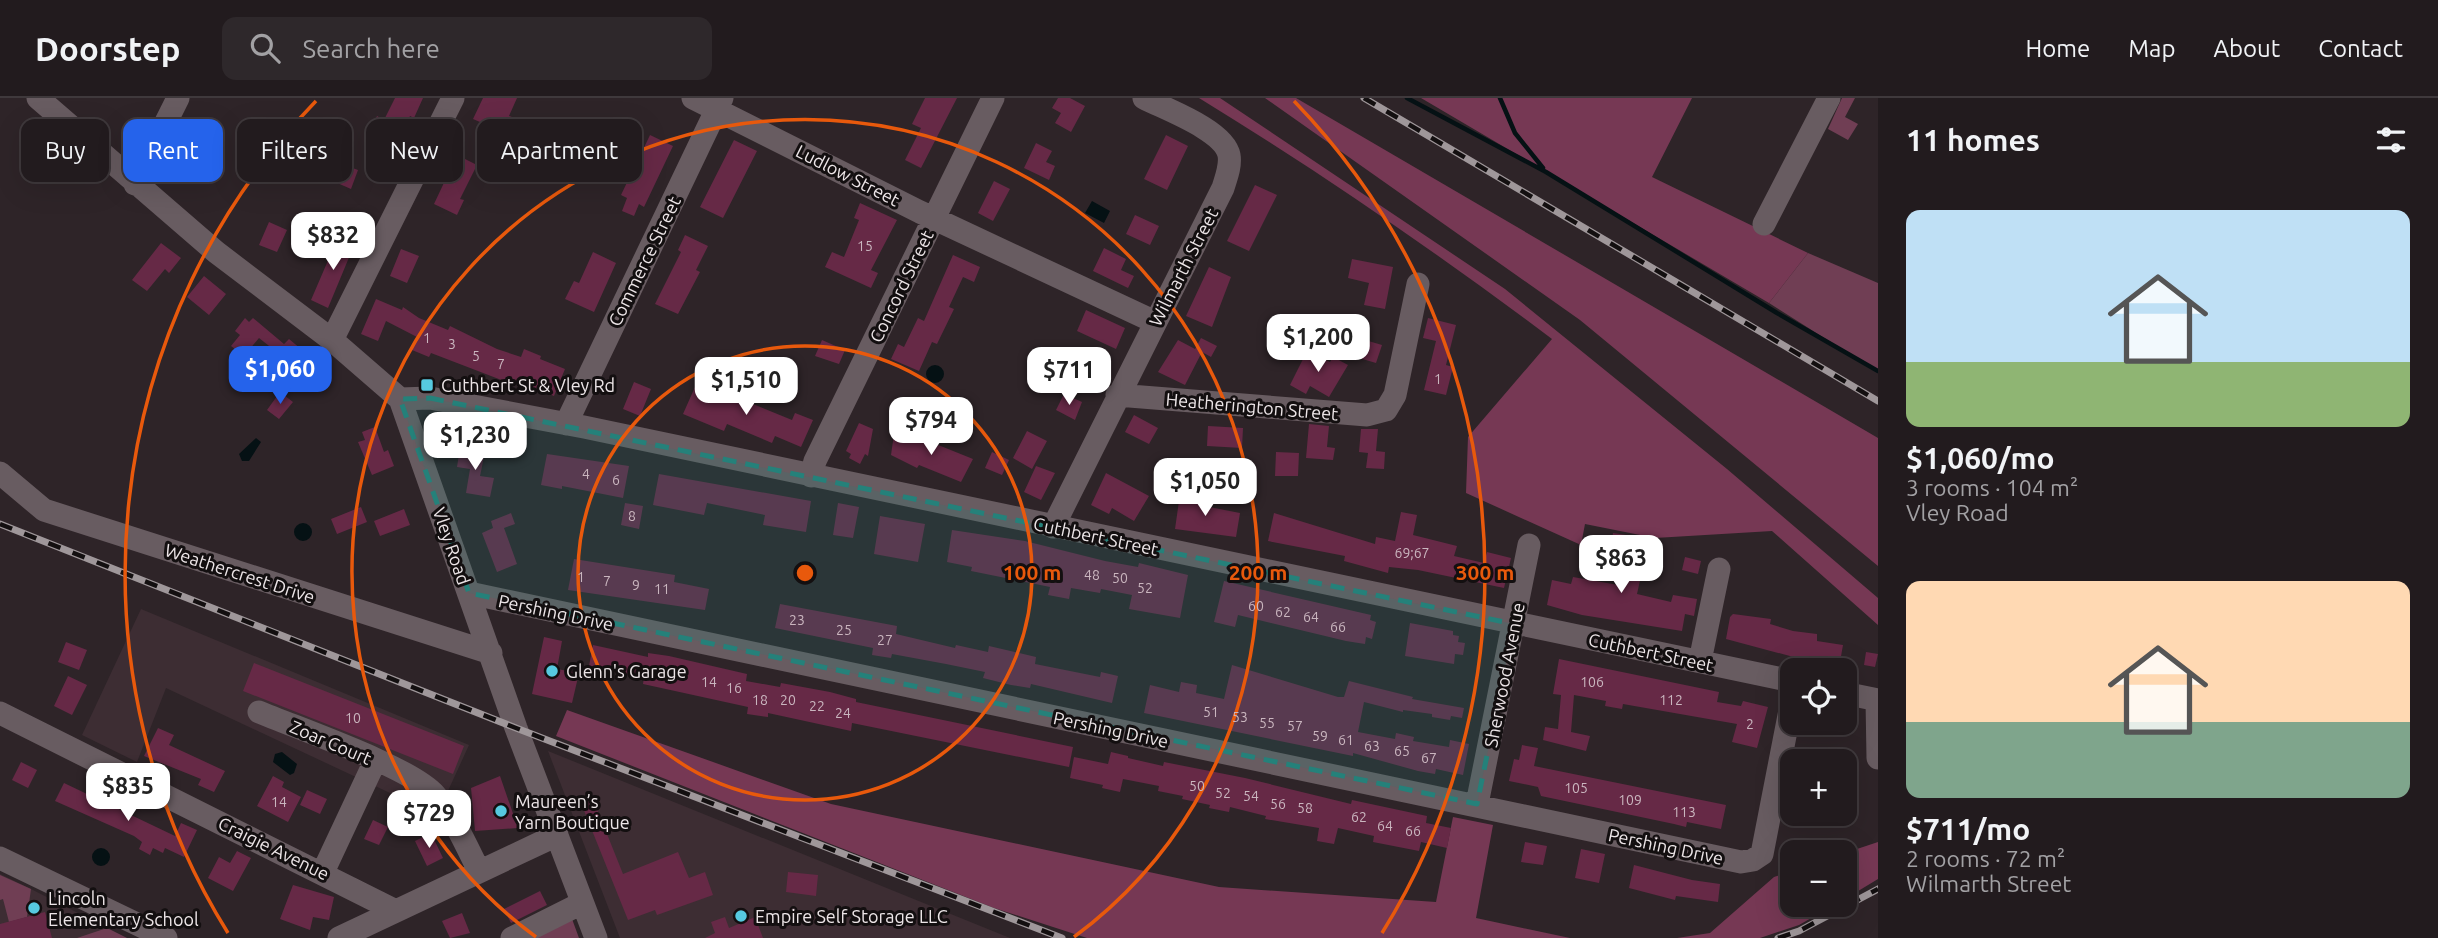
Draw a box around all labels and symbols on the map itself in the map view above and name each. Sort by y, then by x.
street label: Ludlow Street [793,140,903,210]
street label: Commerce Street [604,193,684,329]
street label: Wilmarth Street [1145,205,1221,329]
pin: $832 [292,212,374,272]
street label: Concord Street [865,227,937,345]
house number: 15 [857,238,873,254]
pin: $1,200 [1261,314,1375,374]
house number: 1 [423,330,431,346]
house number: 3 [448,336,456,352]
pin: $1,060 [223,346,337,406]
house number: 5 [472,348,480,364]
pin: $711 [1028,348,1110,407]
house number: 7 [497,356,505,372]
pin: $1,510 [689,358,803,417]
house number: 1 [1434,371,1442,387]
place label: Cuthbert St & Vley Rd [441,375,615,395]
marker: Cuthbert St & Vley Rd [419,377,435,393]
street label: Heatherington Street [1165,388,1339,424]
pin: $794 [890,398,972,457]
pin: $1,230 [418,412,532,472]
pin: $1,050 [1148,458,1262,518]
house number: 4 [582,466,590,482]
house number: 6 [612,472,620,488]
street label: Vley Road [429,505,475,587]
house number: 8 [628,508,636,524]
street label: Cuthbert Street [1032,513,1160,559]
pin: $863 [1580,536,1662,595]
street label: Weathercrest Drive [163,539,317,607]
house number: 69;67 [1394,545,1430,561]
text: 100 m [1003,560,1061,584]
text: 200 m [1229,560,1287,584]
text: 300 m [1456,560,1514,584]
centre of rings [793,561,817,585]
house number: 48 [1084,567,1100,583]
house number: 1 [577,569,585,585]
house number: 50 [1112,570,1128,586]
house number: 7 [603,573,611,589]
house number: 9 [632,577,640,593]
house number: 52 [1137,580,1153,596]
house number: 11 [654,581,670,597]
street label: Pershing Drive [497,590,615,634]
house number: 60 [1248,598,1264,614]
street label: Sherwood Avenue [1480,601,1528,749]
house number: 62 [1275,604,1291,620]
house number: 64 [1303,609,1319,625]
house number: 23 [789,612,805,628]
house number: 66 [1330,619,1346,635]
house number: 25 [836,622,852,638]
street label: Cuthbert Street [1587,629,1715,675]
house number: 27 [877,632,893,648]
place label: Glenn's Garage [566,661,687,681]
marker: Glenn's Garage [544,663,560,679]
house number: 14 [701,674,717,690]
house number: 106 [1580,674,1604,690]
house number: 16 [726,680,742,696]
house number: 18 [752,692,768,708]
house number: 20 [780,692,796,708]
house number: 112 [1659,692,1683,708]
house number: 22 [809,698,825,714]
house number: 51 [1203,704,1219,720]
house number: 24 [835,705,851,721]
street label: Pershing Drive [1052,707,1170,751]
house number: 53 [1232,709,1248,725]
house number: 10 [345,710,361,726]
house number: 55 [1259,715,1275,731]
street label: Zoar Court [287,716,375,768]
house number: 2 [1746,716,1754,732]
house number: 57 [1287,718,1303,734]
house number: 59 [1312,728,1328,744]
house number: 61 [1338,732,1354,748]
house number: 63 [1364,738,1380,754]
house number: 65 [1394,743,1410,759]
house number: 67 [1421,750,1437,766]
pin: $835 [87,764,169,823]
house number: 50 [1189,778,1205,794]
house number: 105 [1564,780,1588,796]
house number: 52 [1215,785,1231,801]
house number: 54 [1243,788,1259,804]
pin: $729 [388,790,470,850]
place label: Maureen’s Yarn Boutique [515,791,630,832]
house number: 109 [1618,792,1642,808]
house number: 14 [271,794,287,810]
house number: 56 [1270,796,1286,812]
house number: 58 [1297,800,1313,816]
marker: Maureen’s Yarn Boutique [493,803,509,819]
house number: 113 [1672,804,1696,820]
house number: 62 [1351,809,1367,825]
street label: Craigie Avenue [215,813,333,883]
house number: 64 [1377,818,1393,834]
house number: 66 [1405,823,1421,839]
street label: Pershing Drive [1607,824,1725,868]
place label: Lincoln Elementary School [48,888,199,929]
marker: Lincoln Elementary School [26,900,42,916]
place label: Empire Self Storage LLC [755,906,948,926]
marker: Empire Self Storage LLC [733,908,749,924]

